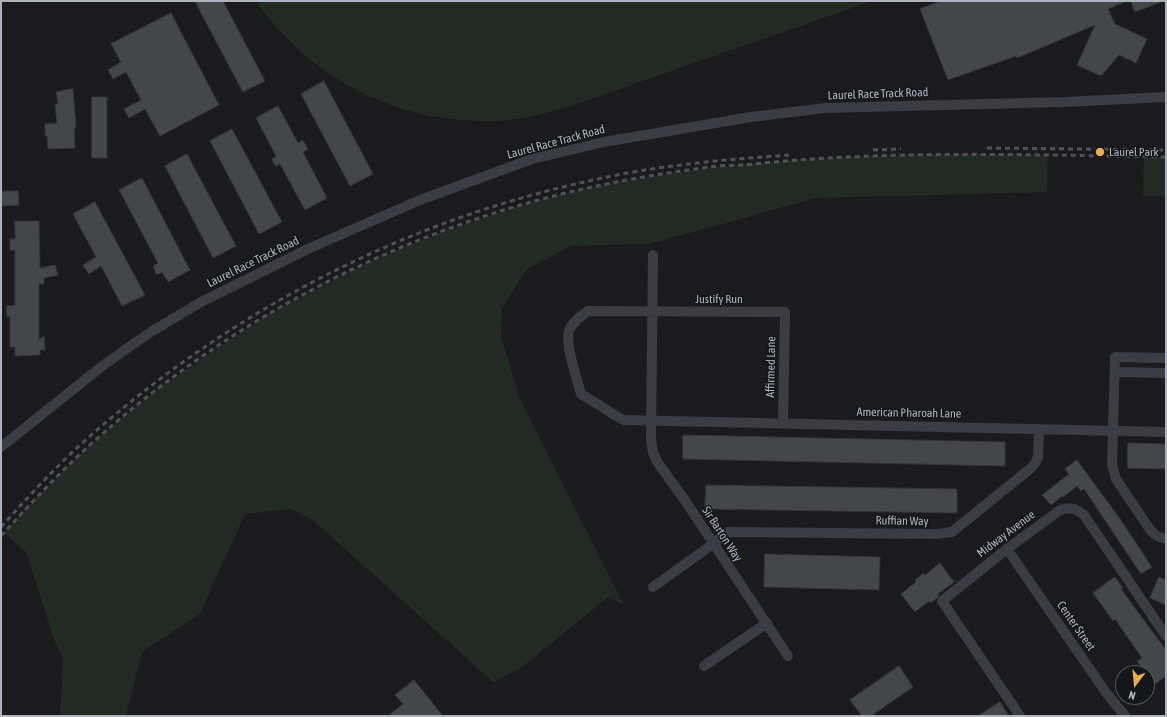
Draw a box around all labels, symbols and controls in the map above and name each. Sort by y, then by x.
street label: Laurel Race Track Road [827,85,929,103]
street label: Laurel Race Track Road [506,122,606,162]
place label: Laurel Park [1109,145,1159,159]
marker: Laurel Park [1094,146,1106,158]
street label: Laurel Race Track Road [205,233,301,291]
street label: Justify Run [695,292,743,306]
street label: Affirmed Lane [763,336,779,398]
street label: American Pharoah Lane [857,405,961,421]
street label: Sir Barton Way [699,504,745,564]
street label: Midway Avenue [974,508,1038,560]
street label: Ruffian Way [875,513,929,529]
street label: Center Street [1054,599,1098,653]
north arrow [1115,665,1155,705]
text: N [1127,689,1137,702]

